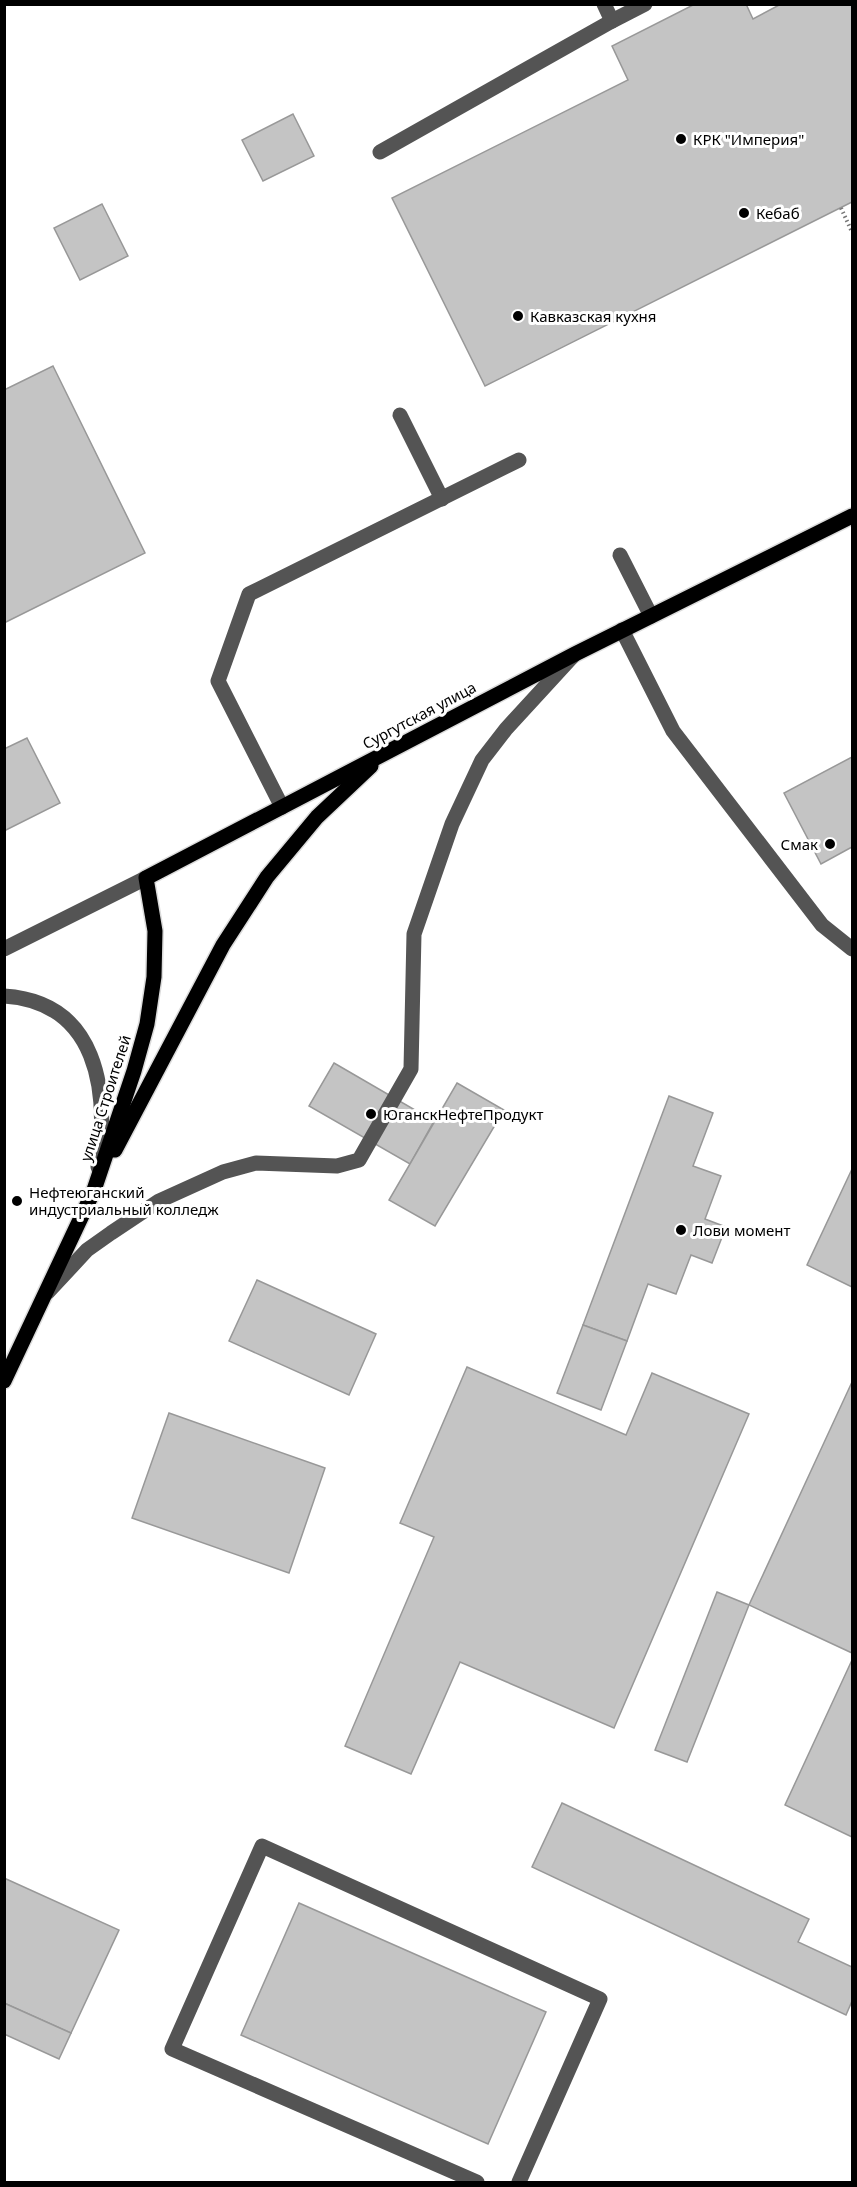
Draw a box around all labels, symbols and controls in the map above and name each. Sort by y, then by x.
place label: КРК "Империя" [693,129,804,149]
marker: КРК "Империя" [674,132,688,146]
place label: Кебаб [756,203,800,223]
marker: Кебаб [737,206,751,220]
place label: Кавказская кухня [530,306,656,326]
marker: Кавказская кухня [511,309,525,323]
street label: Сургутская улица [359,677,479,753]
place label: Смак [781,834,818,854]
marker: Смак [823,837,837,851]
street label: улица Строителей [75,1032,135,1164]
place label: ЮганскНефтеПродукт [383,1104,543,1124]
marker: ЮганскНефтеПродукт [364,1107,378,1121]
place label: Нефтеюганский индустриальный колледж [29,1182,219,1219]
marker: Нефтеюганский индустриальный колледж [10,1194,24,1208]
place label: Лови момент [693,1220,790,1240]
marker: Лови момент [674,1223,688,1237]

